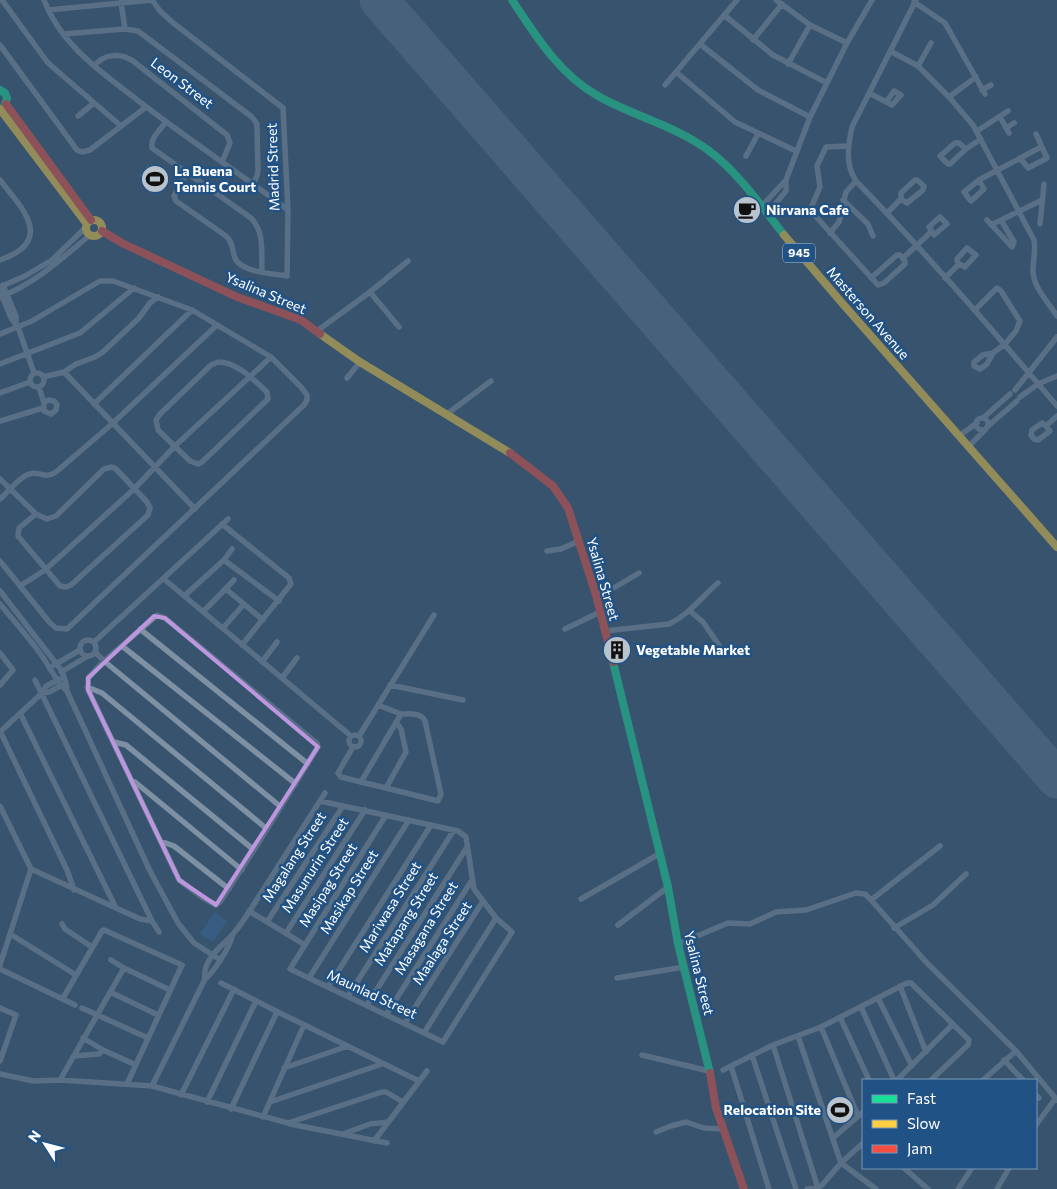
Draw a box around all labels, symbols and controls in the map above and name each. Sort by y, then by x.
street label: Leon Street [148,54,217,112]
street label: Madrid Street [262,122,283,211]
place label: La Buena Tennis Court [174,162,256,195]
sports icon: La Buena Tennis Court [140,164,170,194]
cafe icon: Nirvana Cafe [732,195,762,225]
place label: Nirvana Cafe [766,201,849,218]
road number: 945 [783,244,815,262]
street label: Masterson Avenue [823,263,913,363]
street label: Ysalina Street [223,268,309,317]
street label: Ysalina Street [583,535,624,623]
building icon: Vegetable Market [602,635,632,665]
place label: Vegetable Market [636,641,750,658]
street label: Magalang Street [258,808,329,905]
street label: Masunurin Street [277,814,352,916]
street label: Masipag Street [295,839,360,930]
street label: Masikap Street [316,846,381,937]
street label: Mariwasa Street [355,858,425,955]
street label: Matapang Street [370,869,441,969]
street label: Masagana Street [390,878,461,977]
street label: Maalaga Street [408,898,475,988]
street label: Ysalina Street [681,929,718,1017]
street label: Maunlad Street [324,965,420,1022]
legend [862,1079,1037,1169]
text: Fast [907,1089,936,1107]
sports icon: Relocation Site [825,1095,855,1125]
place label: Relocation Site [724,1101,821,1118]
text: Slow [907,1114,940,1132]
north arrow [20,1119,70,1169]
text: N [24,1127,44,1145]
text: Jam [907,1139,932,1157]

